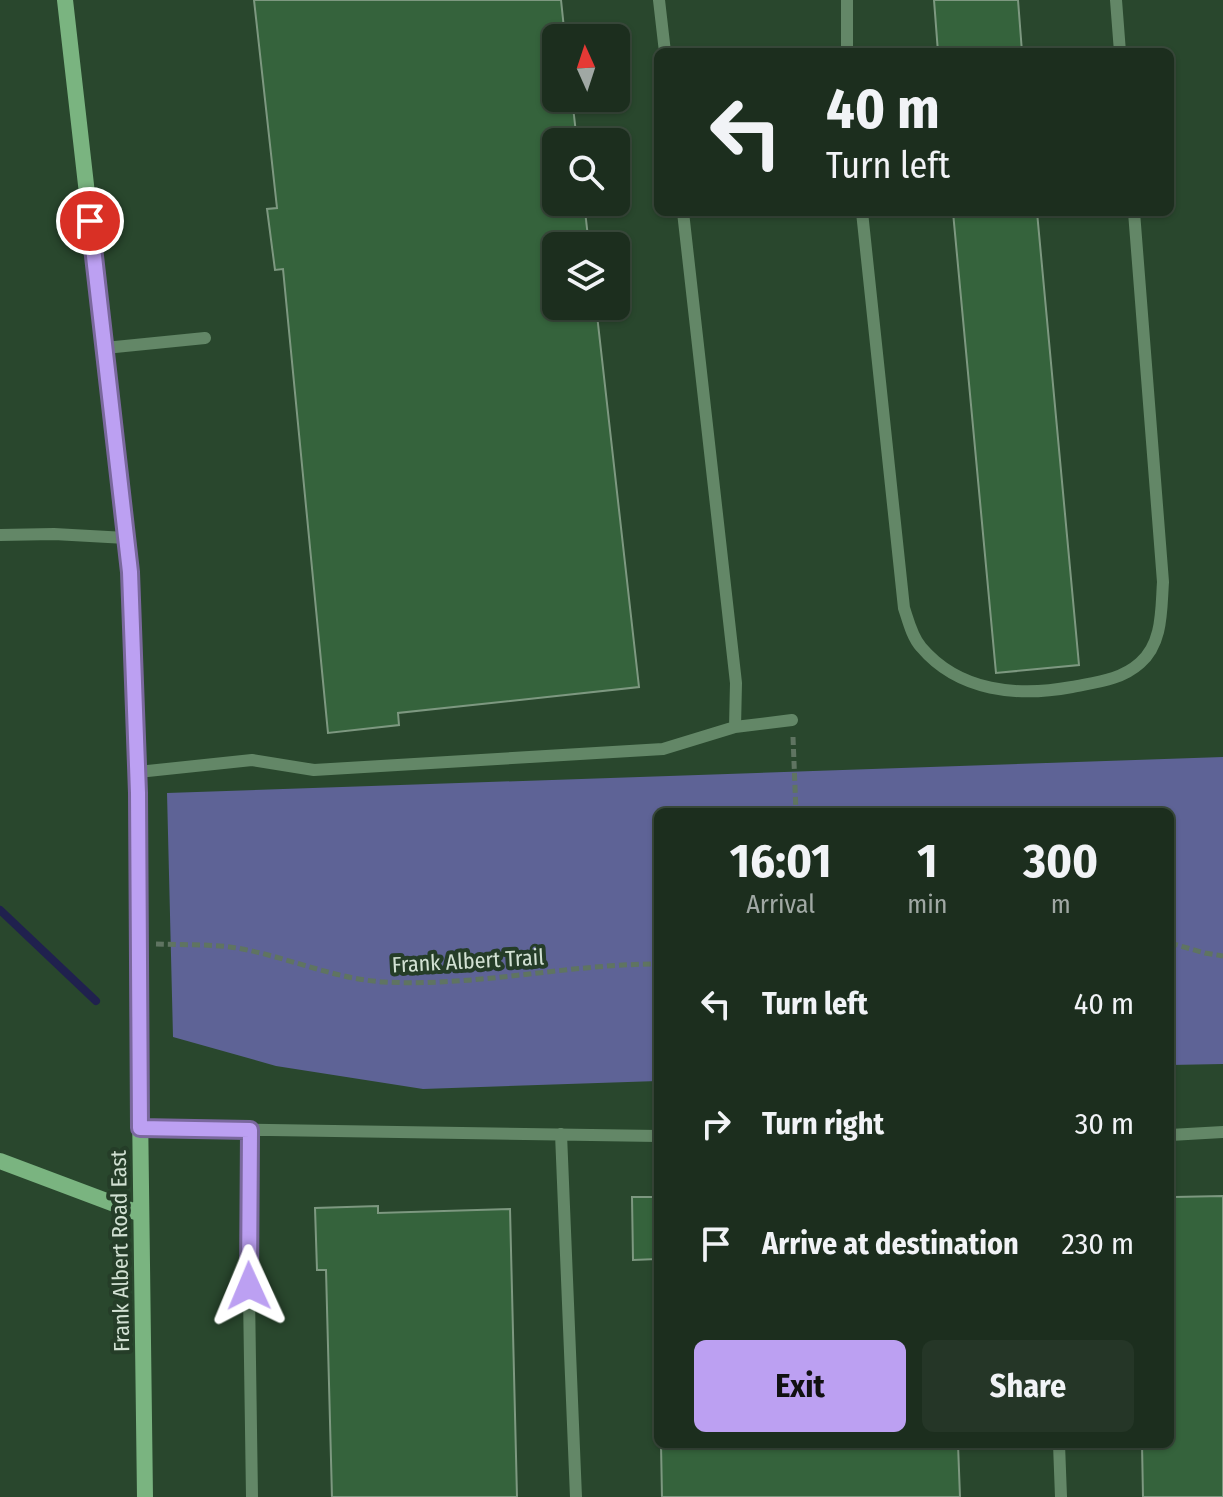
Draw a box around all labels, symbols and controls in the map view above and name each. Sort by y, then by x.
north arrow [542,24,630,112]
map controls [542,24,630,320]
text: 40 m [826,76,940,143]
icon: left [694,80,798,184]
button: search [542,128,630,216]
text: Turn left [826,144,950,188]
pin [56,187,124,255]
icon: arrive [68,199,112,243]
button: layers [542,232,630,320]
text: 16:01 [730,832,832,890]
text: 1 [917,832,938,890]
text: 300 [1023,832,1098,890]
text: Arrival [746,889,815,920]
text: min [907,889,947,920]
text: m [1051,889,1071,920]
street label: Frank Albert Trail [391,944,545,978]
icon: left [694,982,738,1026]
text: Turn left [762,986,868,1022]
text: 40 m [1074,986,1134,1022]
icon: right [694,1102,738,1146]
text: Turn right [762,1106,884,1142]
text: 30 m [1075,1106,1134,1142]
street label: Frank Albert Road East [105,1149,135,1352]
icon: arrive [694,1222,738,1266]
text: Arrive at destination [762,1226,1019,1262]
text: 230 m [1062,1226,1134,1262]
position arrow [207,1244,291,1328]
button: Exit [694,1340,906,1432]
button: Share [922,1340,1134,1432]

